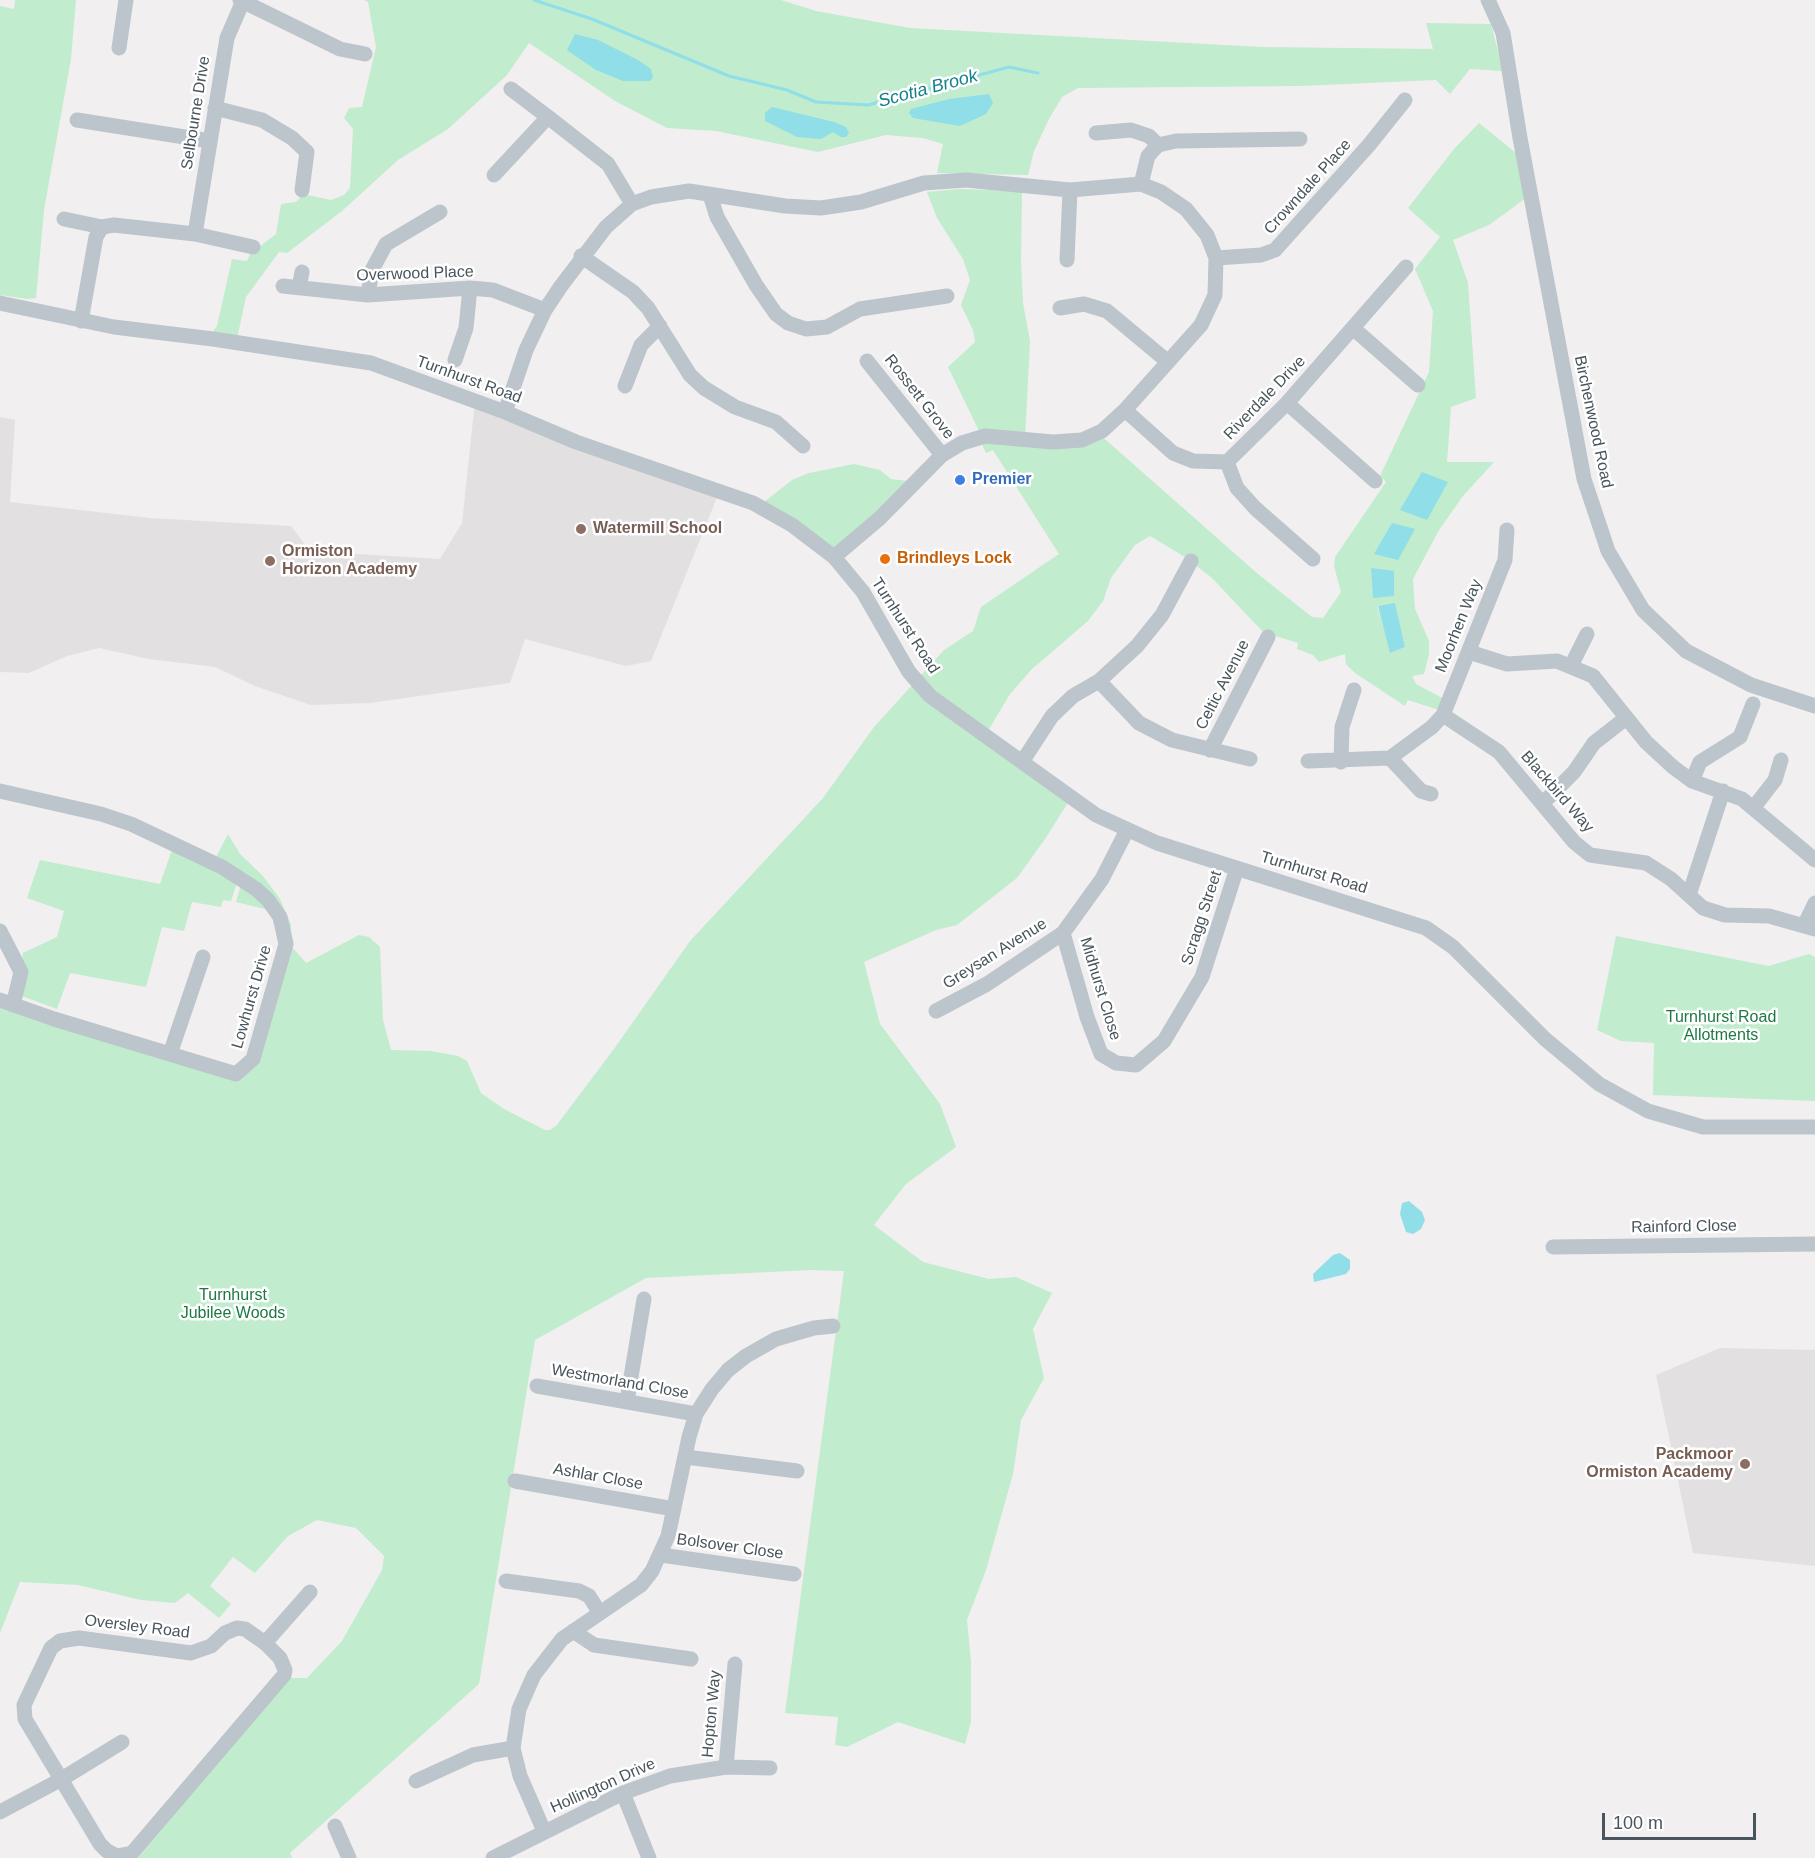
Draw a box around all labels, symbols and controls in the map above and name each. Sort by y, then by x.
street label: Selbourne Drive [178,55,214,171]
water label: Scotia Brook [876,65,980,113]
street label: Crowndale Place [1260,136,1356,238]
street label: Overwood Place [356,262,474,286]
street label: Rossett Grove [880,351,958,443]
street label: Turnhurst Road [414,352,524,408]
street label: Riverdale Drive [1220,352,1310,444]
street label: Birchenwood Road [1570,354,1616,490]
place label: Premier [972,470,1032,490]
marker: Premier [953,473,967,487]
place label: Watermill School [593,519,722,539]
marker: Watermill School [574,522,588,536]
place label: Ormiston Horizon Academy [282,542,417,580]
place label: Brindleys Lock [897,549,1012,569]
marker: Brindleys Lock [878,552,892,566]
marker: Ormiston Horizon Academy [263,554,277,568]
street label: Turnhurst Road [867,574,943,678]
street label: Moorhen Way [1432,577,1486,675]
street label: Celtic Avenue [1192,637,1254,733]
street label: Blackbird Way [1516,747,1598,837]
street label: Turnhurst Road [1258,848,1370,898]
street label: Scragg Street [1178,869,1226,967]
street label: Greysan Avenue [940,914,1050,994]
street label: Midhurst Close [1075,935,1125,1043]
street label: Lowhurst Drive [228,943,276,1051]
park label: Turnhurst Road Allotments [1666,1008,1776,1046]
street label: Rainford Close [1631,1216,1737,1238]
park label: Turnhurst Jubilee Woods [181,1286,285,1324]
street label: Westmorland Close [550,1360,690,1404]
place label: Packmoor Ormiston Academy [1586,1445,1733,1483]
marker: Packmoor Ormiston Academy [1738,1457,1752,1471]
street label: Ashlar Close [552,1460,644,1494]
street label: Bolsover Close [675,1530,785,1564]
street label: Oversley Road [83,1611,191,1643]
street label: Hopton Way [699,1670,725,1758]
street label: Hollington Drive [548,1754,658,1818]
scale bar [1605,1801,1760,1839]
text: 100 m [1613,1813,1663,1833]

